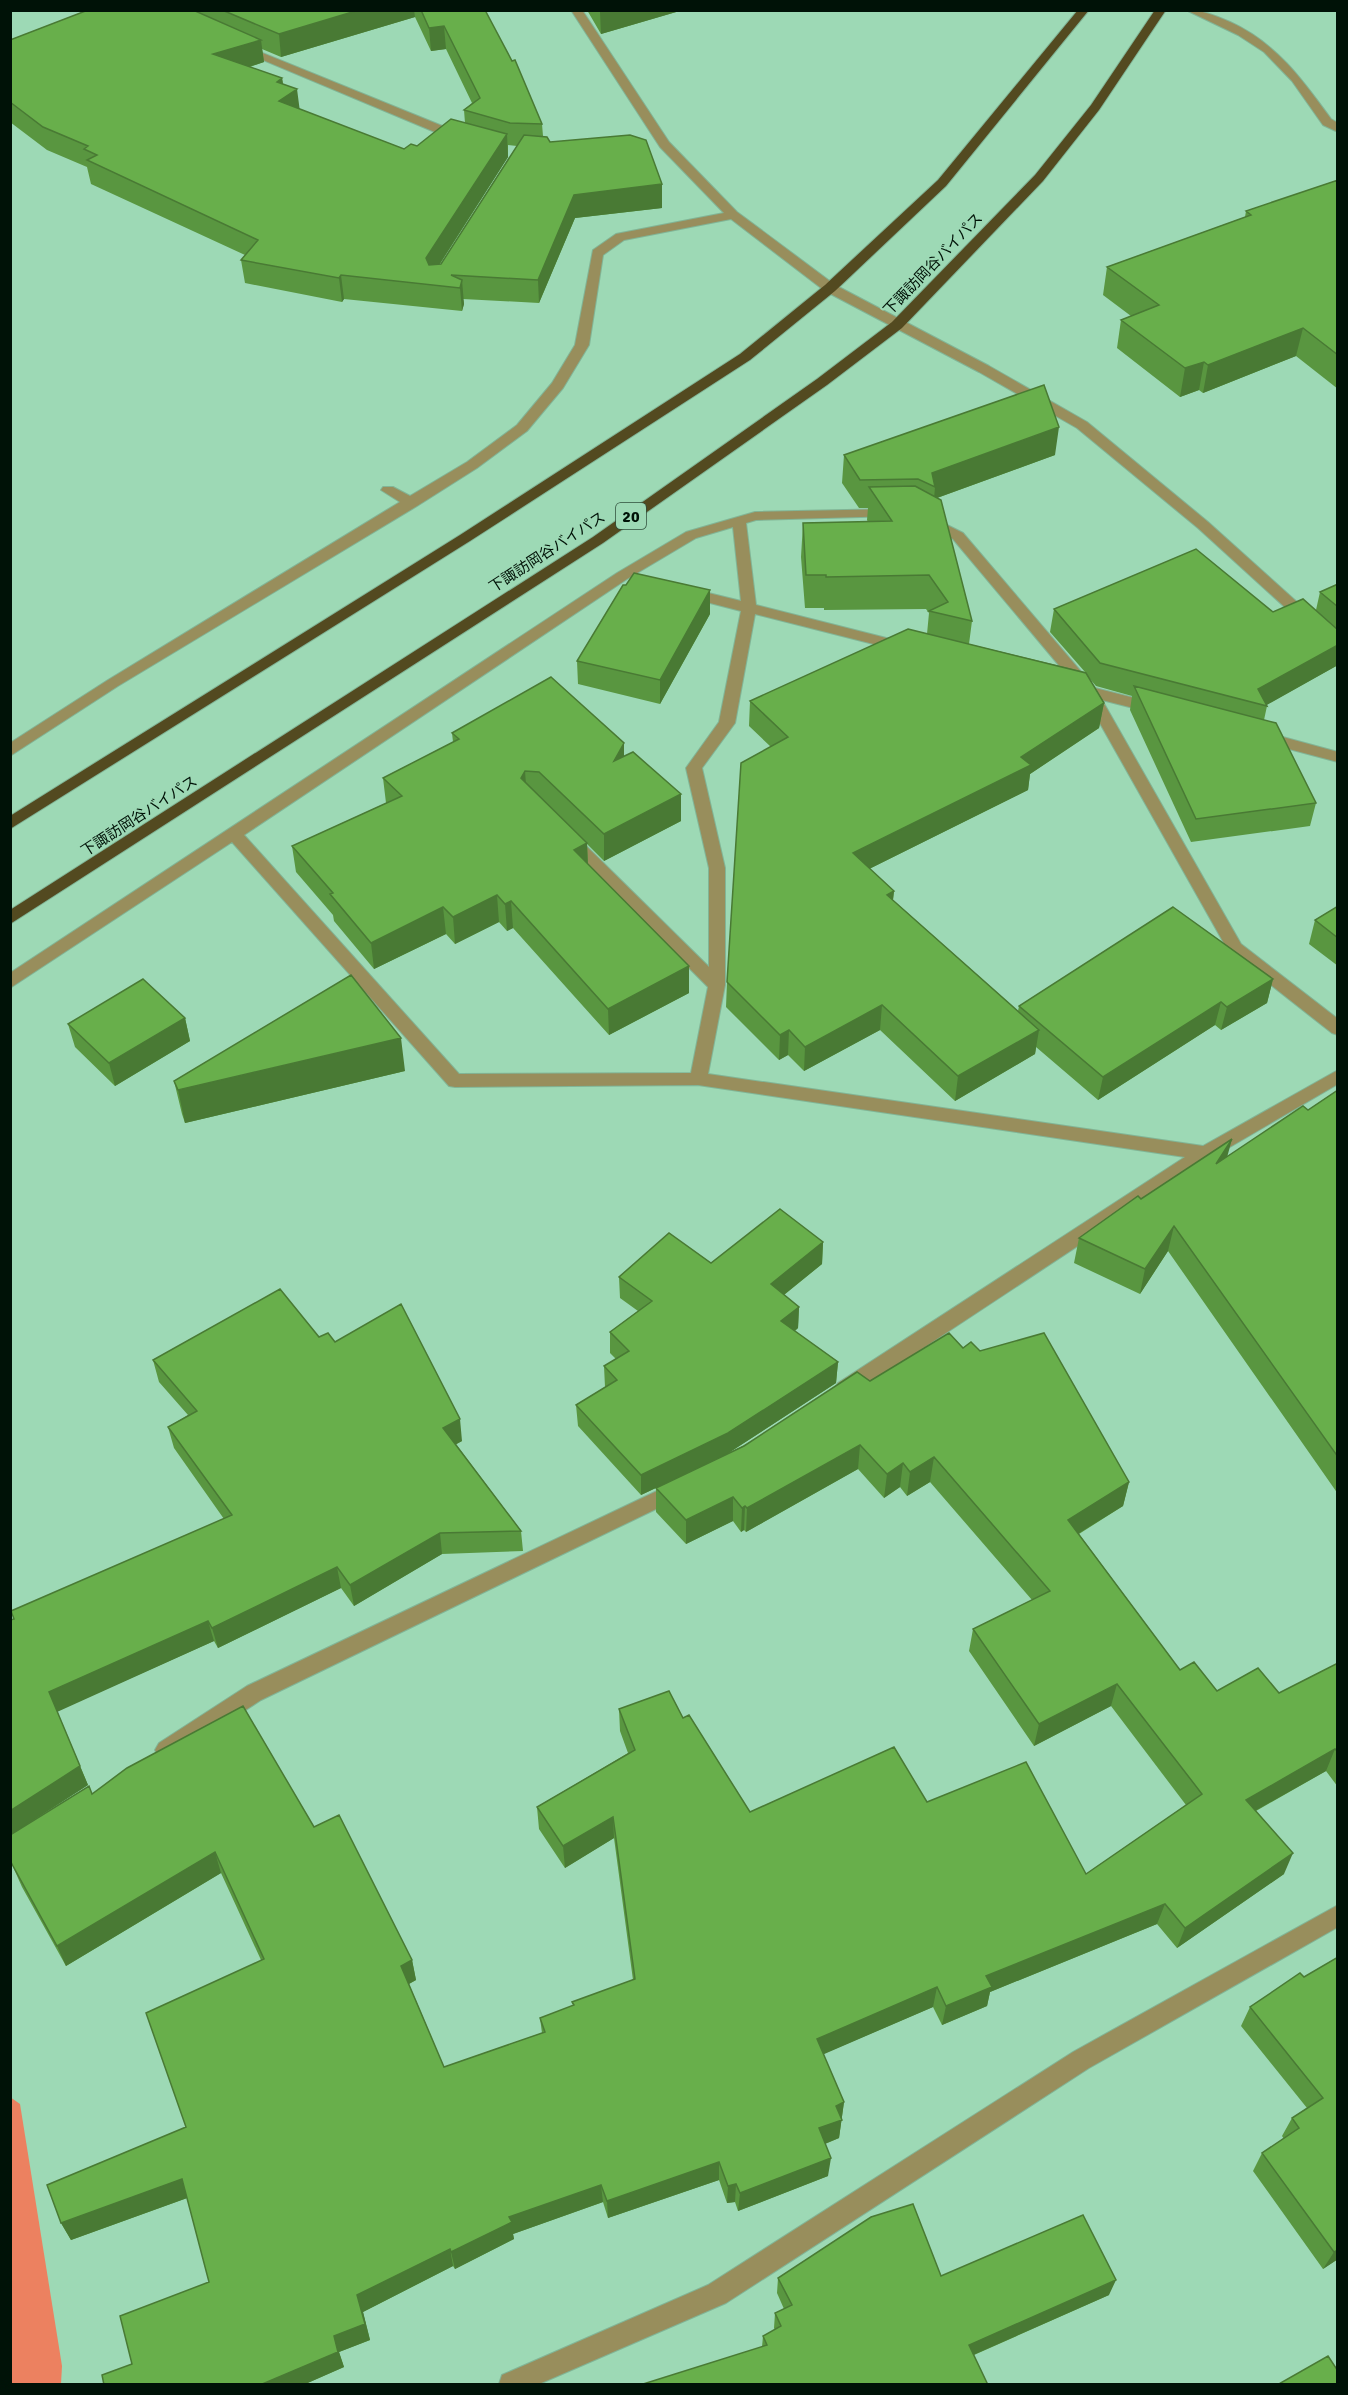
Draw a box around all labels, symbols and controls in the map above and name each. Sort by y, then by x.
street label: 下諏訪岡谷バイパス [880,209,986,319]
road number: 20 [616,503,646,529]
street label: 下諏訪岡谷バイパス [486,508,608,596]
street label: 下諏訪岡谷バイパス [78,772,200,860]

